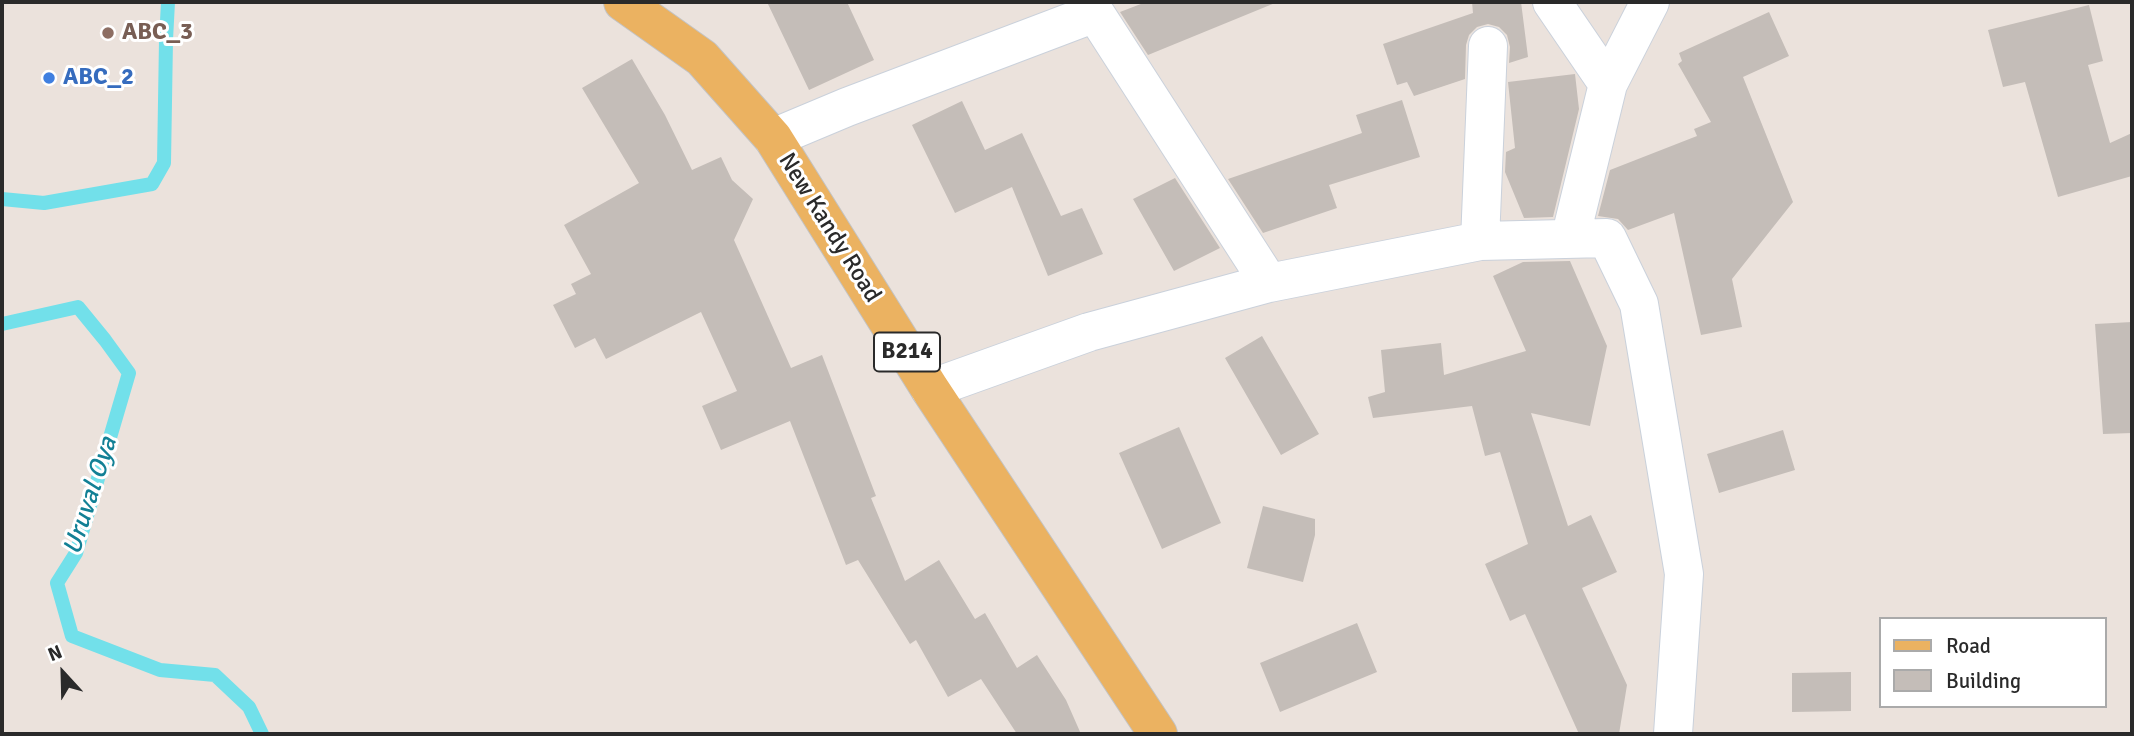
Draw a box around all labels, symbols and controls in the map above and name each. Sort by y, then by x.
place label: ABC_3 [122,19,193,47]
marker: ABC_3 [100,25,116,41]
place label: ABC_2 [63,64,134,92]
marker: ABC_2 [41,70,57,86]
street label: New Kandy Road [772,148,886,308]
road number: B214 [874,332,940,372]
water label: Uruval Oya [57,433,125,559]
legend [1878,617,2106,708]
text: Road [1946,633,1991,659]
north arrow [28,638,98,708]
text: N [45,640,66,667]
text: Building [1946,668,2021,694]

